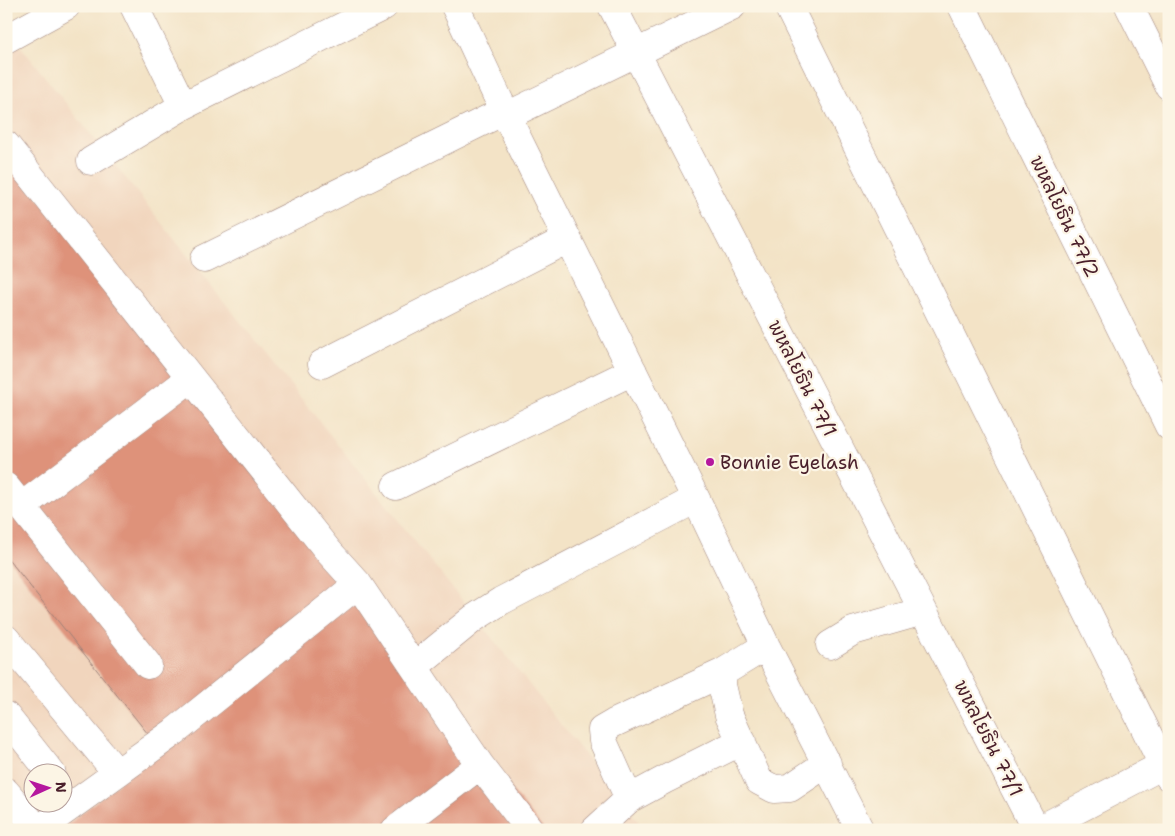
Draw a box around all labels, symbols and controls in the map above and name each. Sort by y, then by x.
street label: พหลโยธิน 77/2 [1024,151,1105,281]
street label: พหลโยธิน 77/1 [762,316,843,441]
place label: Bonnie Eyelash [720,450,859,475]
marker: Bonnie Eyelash [704,456,716,468]
street label: พหลโยธิน 77/1 [948,676,1029,801]
north arrow [22,764,72,814]
text: N [52,781,70,793]

